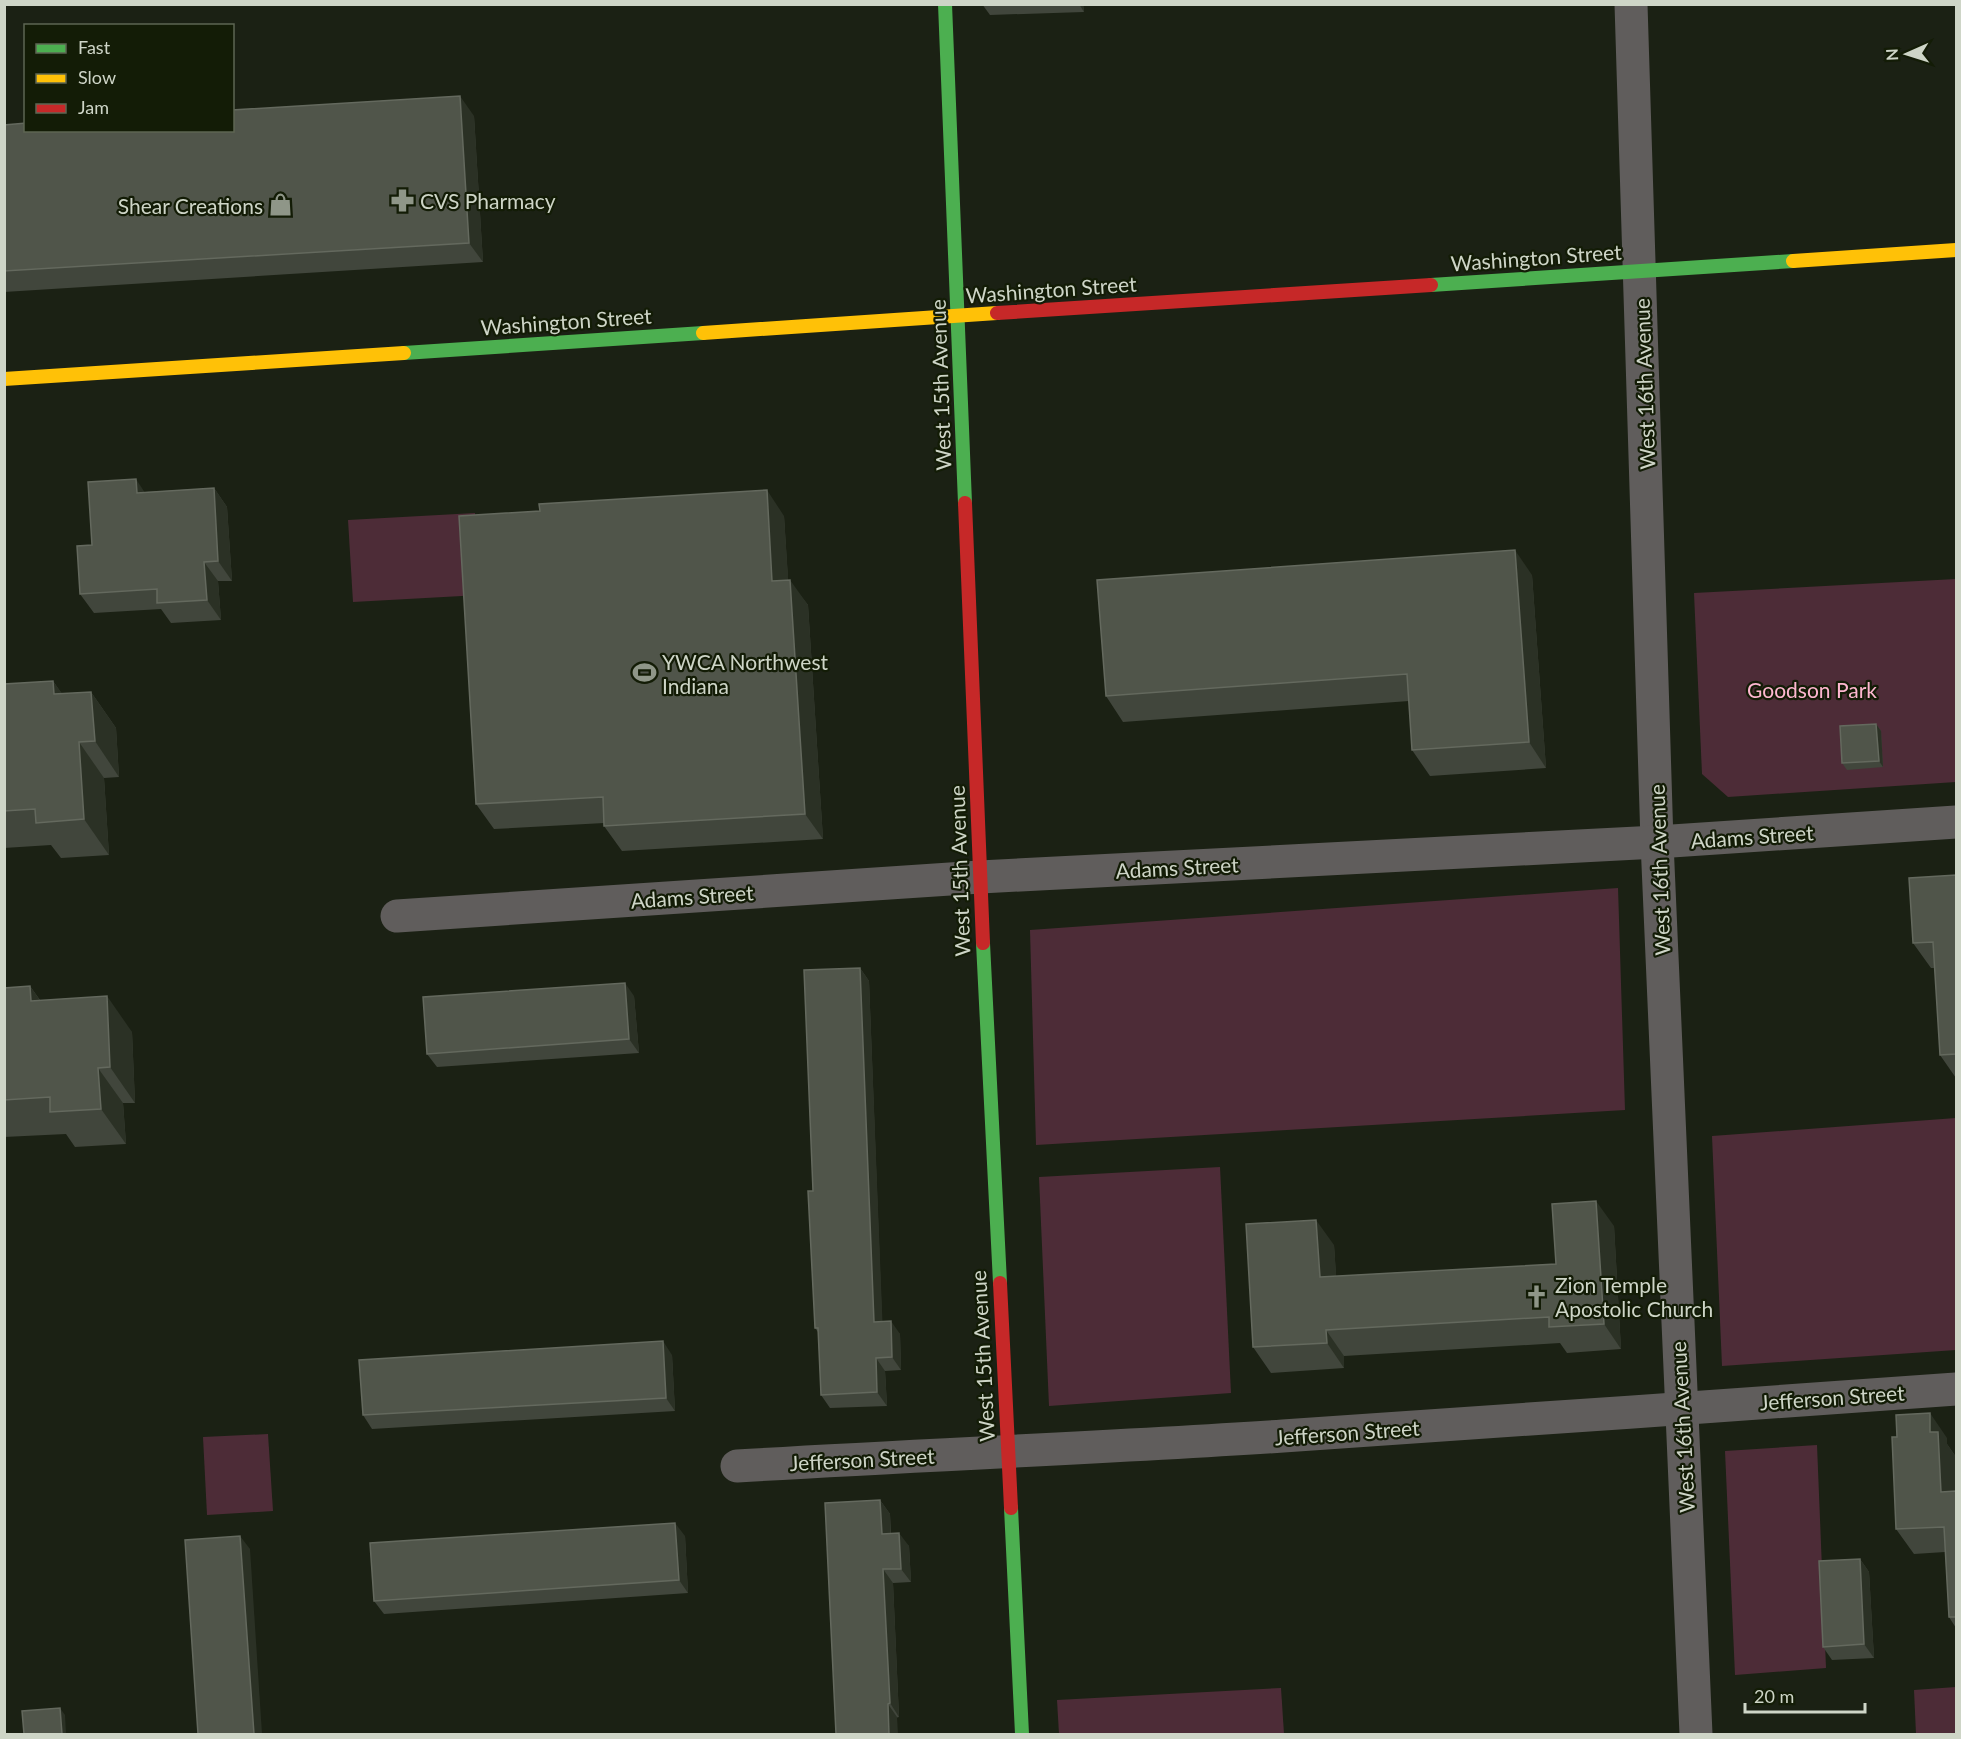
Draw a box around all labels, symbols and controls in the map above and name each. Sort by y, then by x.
legend [24,24,234,132]
north arrow [1877,24,1937,84]
text: Fast [78,36,111,58]
text: N [1882,48,1901,61]
text: Slow [78,66,116,88]
text: Jam [78,96,109,118]
pharmacy icon: CVS Pharmacy [389,187,415,213]
place label: CVS Pharmacy [420,188,556,213]
shop icon: Shear Creations [268,192,294,218]
place label: Shear Creations [118,193,263,218]
street label: Washington Street [1450,239,1623,275]
street label: Washington Street [965,271,1138,307]
street label: West 16th Avenue [1629,298,1659,470]
street label: West 15th Avenue [925,299,955,471]
street label: Washington Street [480,303,653,339]
place label: YWCA Northwest Indiana [662,649,829,698]
sports icon: YWCA Northwest Indiana [631,660,657,686]
park label: Goodson Park [1747,677,1877,702]
street label: West 16th Avenue [1644,784,1674,956]
street label: West 15th Avenue [944,785,974,957]
street label: Adams Street [1690,819,1815,853]
street label: Adams Street [1115,851,1240,883]
street label: Adams Street [630,879,755,913]
street label: West 15th Avenue [965,1270,999,1442]
place label: Zion Temple Apostolic Church [1555,1272,1713,1321]
church icon: Zion Temple Apostolic Church [1524,1283,1550,1309]
street label: West 16th Avenue [1665,1341,1699,1513]
street label: Jefferson Street [1759,1379,1906,1415]
street label: Jefferson Street [1274,1414,1421,1450]
street label: Jefferson Street [789,1443,936,1475]
scale bar [1745,1676,1865,1714]
text: 20 m [1754,1685,1794,1707]

